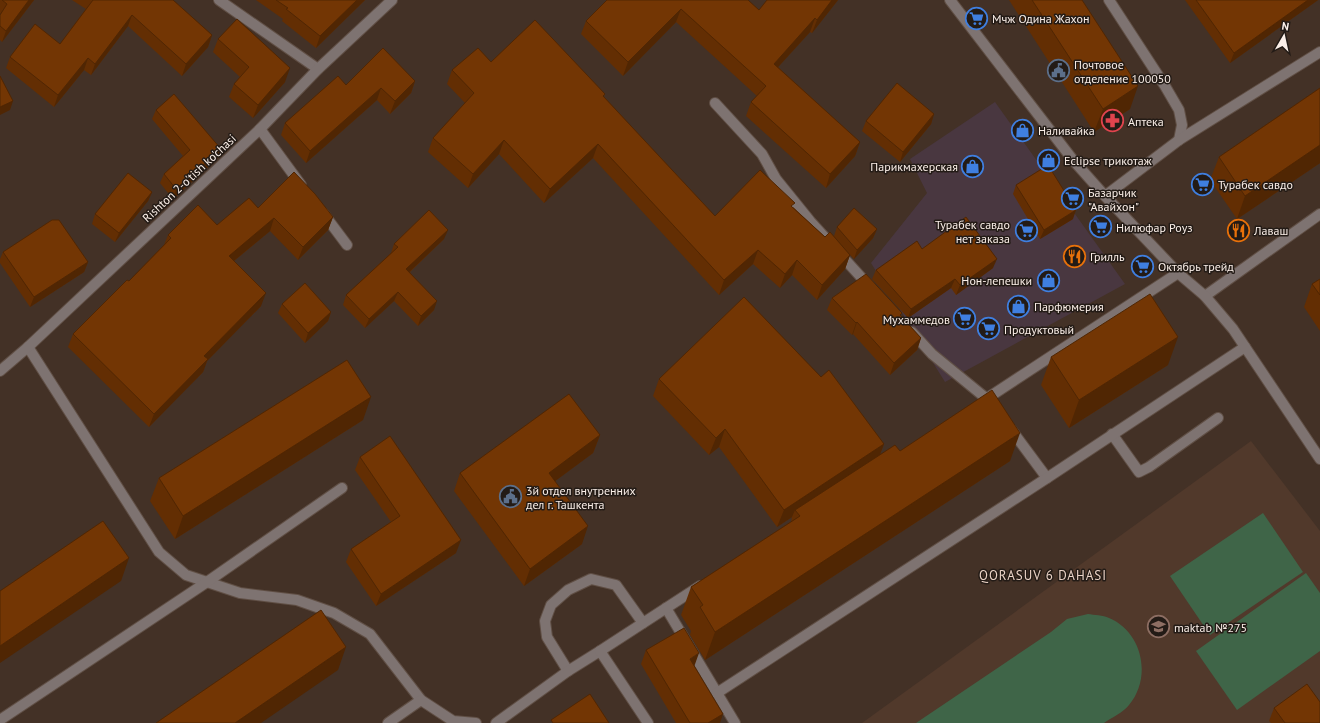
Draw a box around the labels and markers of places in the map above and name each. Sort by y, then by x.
supermarket icon: Мчж Одина Жахон [964,5,990,31]
place label: Мчж Одина Жахон [992,11,1089,26]
place label: Почтовое отделение 100050 [1074,57,1171,86]
public building icon: Почтовое отделение 100050 [1045,58,1071,84]
pharmacy icon: Аптека [1100,108,1126,134]
place label: Аптека [1128,114,1164,129]
shop icon: Наливайка [1010,117,1036,143]
place label: Наливайка [1038,123,1095,138]
shop icon: Eclipse трикотаж [1035,147,1061,173]
shop icon: Парикмахерская [960,153,986,179]
place label: Eclipse трикотаж [1064,153,1152,168]
place label: Парикмахерская [870,159,958,174]
supermarket icon: Турабек савдо [1189,171,1215,197]
place label: Турабек савдо [1218,177,1293,192]
place label: Базарчик "Авайхон" [1088,185,1139,214]
supermarket icon: Базарчик "Авайхон" [1060,186,1086,212]
supermarket icon: Нилюфар Роуз [1088,214,1114,240]
place label: Турабек савдо нет заказа [935,217,1010,246]
restaurant icon: Лаваш [1225,217,1251,243]
supermarket icon: Турабек савдо нет заказа [1013,218,1039,244]
place label: Нилюфар Роуз [1116,220,1193,235]
place label: Лаваш [1253,223,1288,238]
restaurant icon: Грилль [1061,243,1087,269]
place label: Грилль [1090,249,1125,264]
supermarket icon: Октябрь трейд [1130,253,1156,279]
place label: Октябрь трейд [1158,259,1234,274]
shop icon: Нон-лепешки [1035,267,1061,293]
place label: Нон-лепешки [961,273,1032,288]
shop icon: Парфюмерия [1006,293,1032,319]
place label: Парфюмерия [1034,299,1104,314]
supermarket icon: Мухаммедов [952,306,978,332]
place label: Мухаммедов [883,312,950,327]
supermarket icon: Продуктовый [975,316,1001,342]
place label: Продуктовый [1004,322,1074,337]
place label: 3й отдел внутренних дел г. Ташкента [526,483,636,512]
public building icon: 3й отдел внутренних дел г. Ташкента [498,484,524,510]
school or university icon: maktab №275 [1145,614,1171,640]
place label: maktab №275 [1174,620,1247,635]

